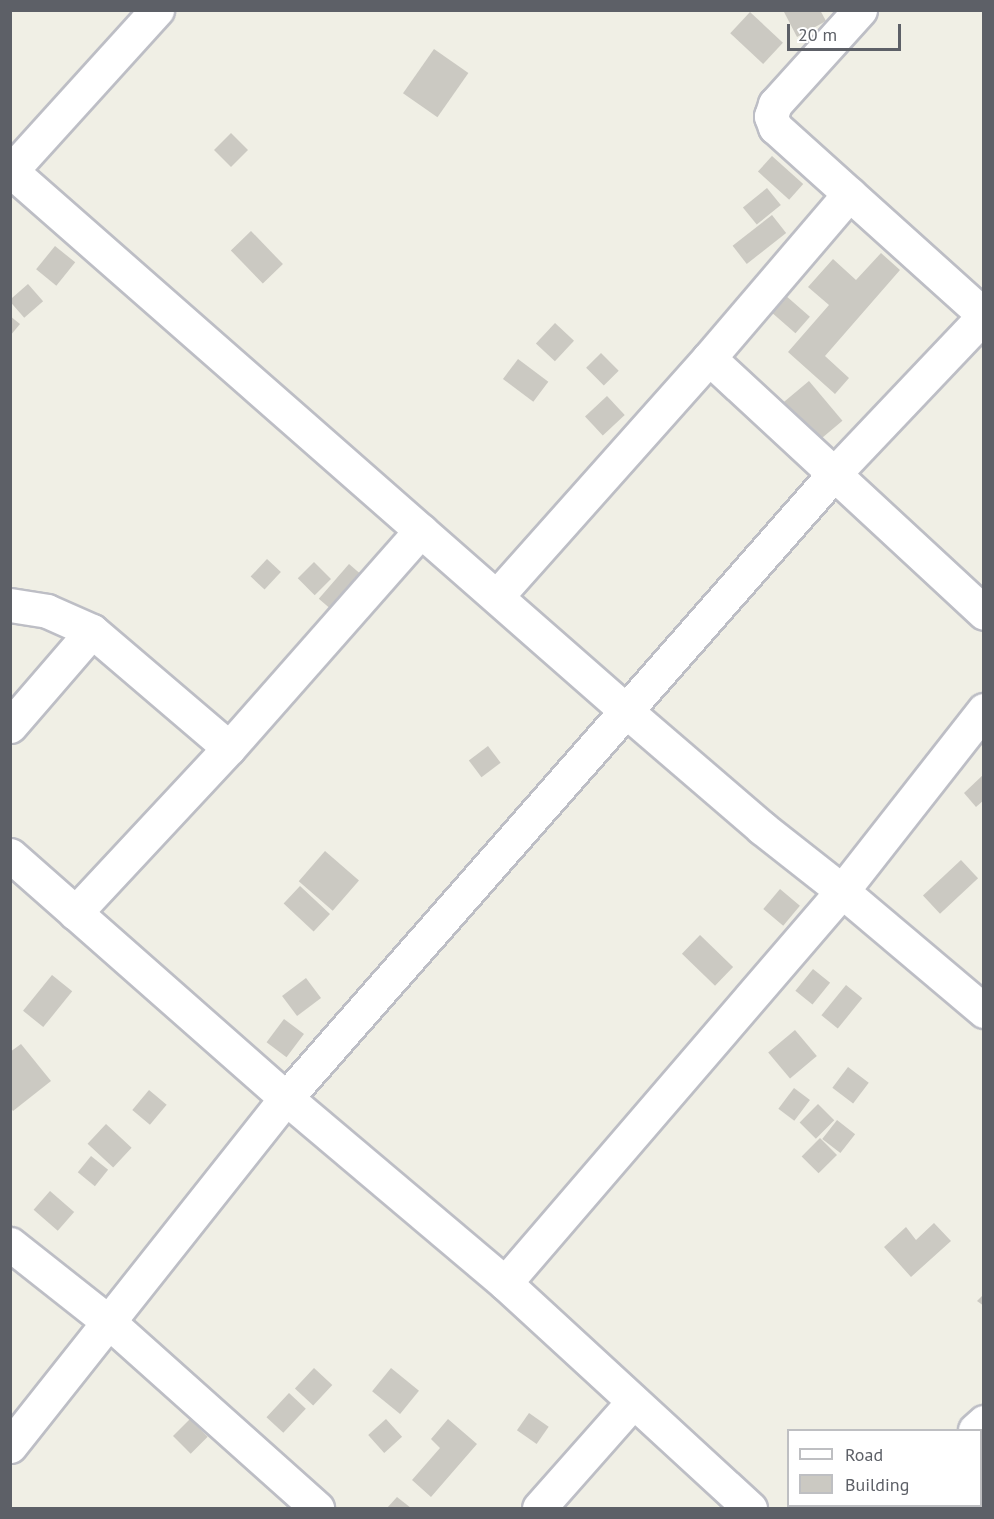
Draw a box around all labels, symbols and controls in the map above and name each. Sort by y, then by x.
scale bar [790,12,904,50]
text: 20 m [798,23,837,46]
legend [787,1429,982,1507]
text: Road [845,1443,883,1466]
text: Building [845,1473,909,1496]

